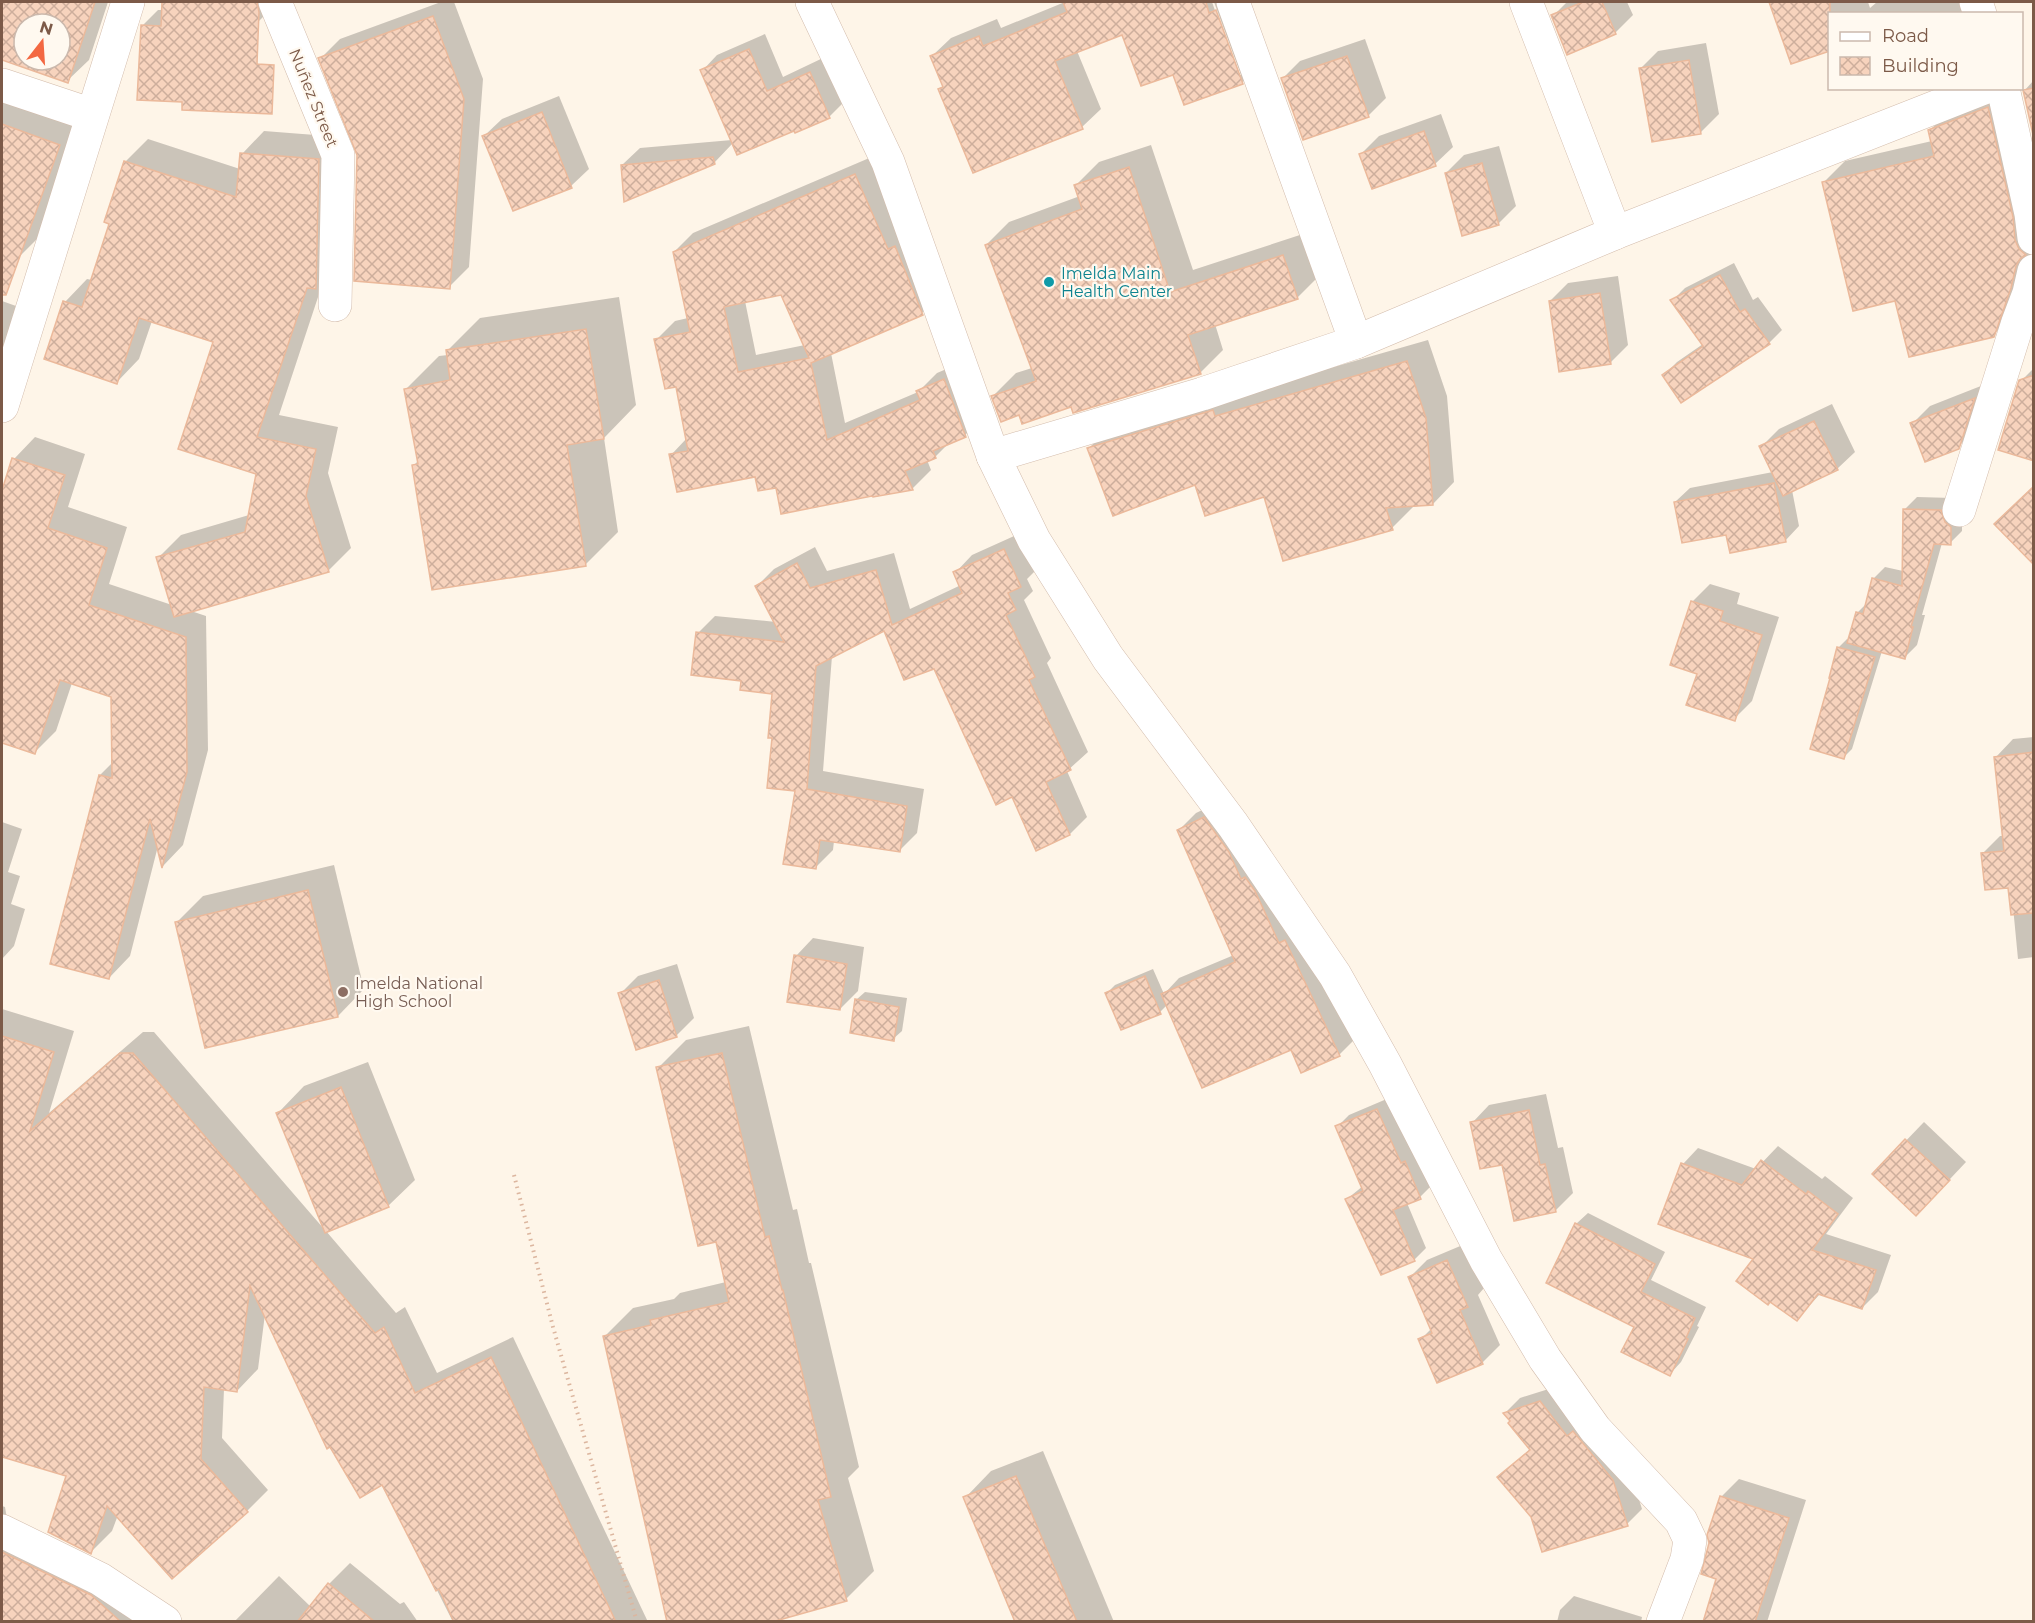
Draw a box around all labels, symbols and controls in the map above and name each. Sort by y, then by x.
north arrow [12,12,72,72]
legend [1828,12,2023,90]
text: N [37,17,55,39]
text: Road [1882,25,1929,47]
street label: Nuñez Street [285,46,342,151]
text: Building [1882,55,1959,77]
place label: Imelda Main Health Center [1061,264,1172,301]
marker: Imelda Main Health Center [1042,275,1056,289]
place label: Imelda National High School [355,974,483,1011]
marker: Imelda National High School [336,985,350,999]

